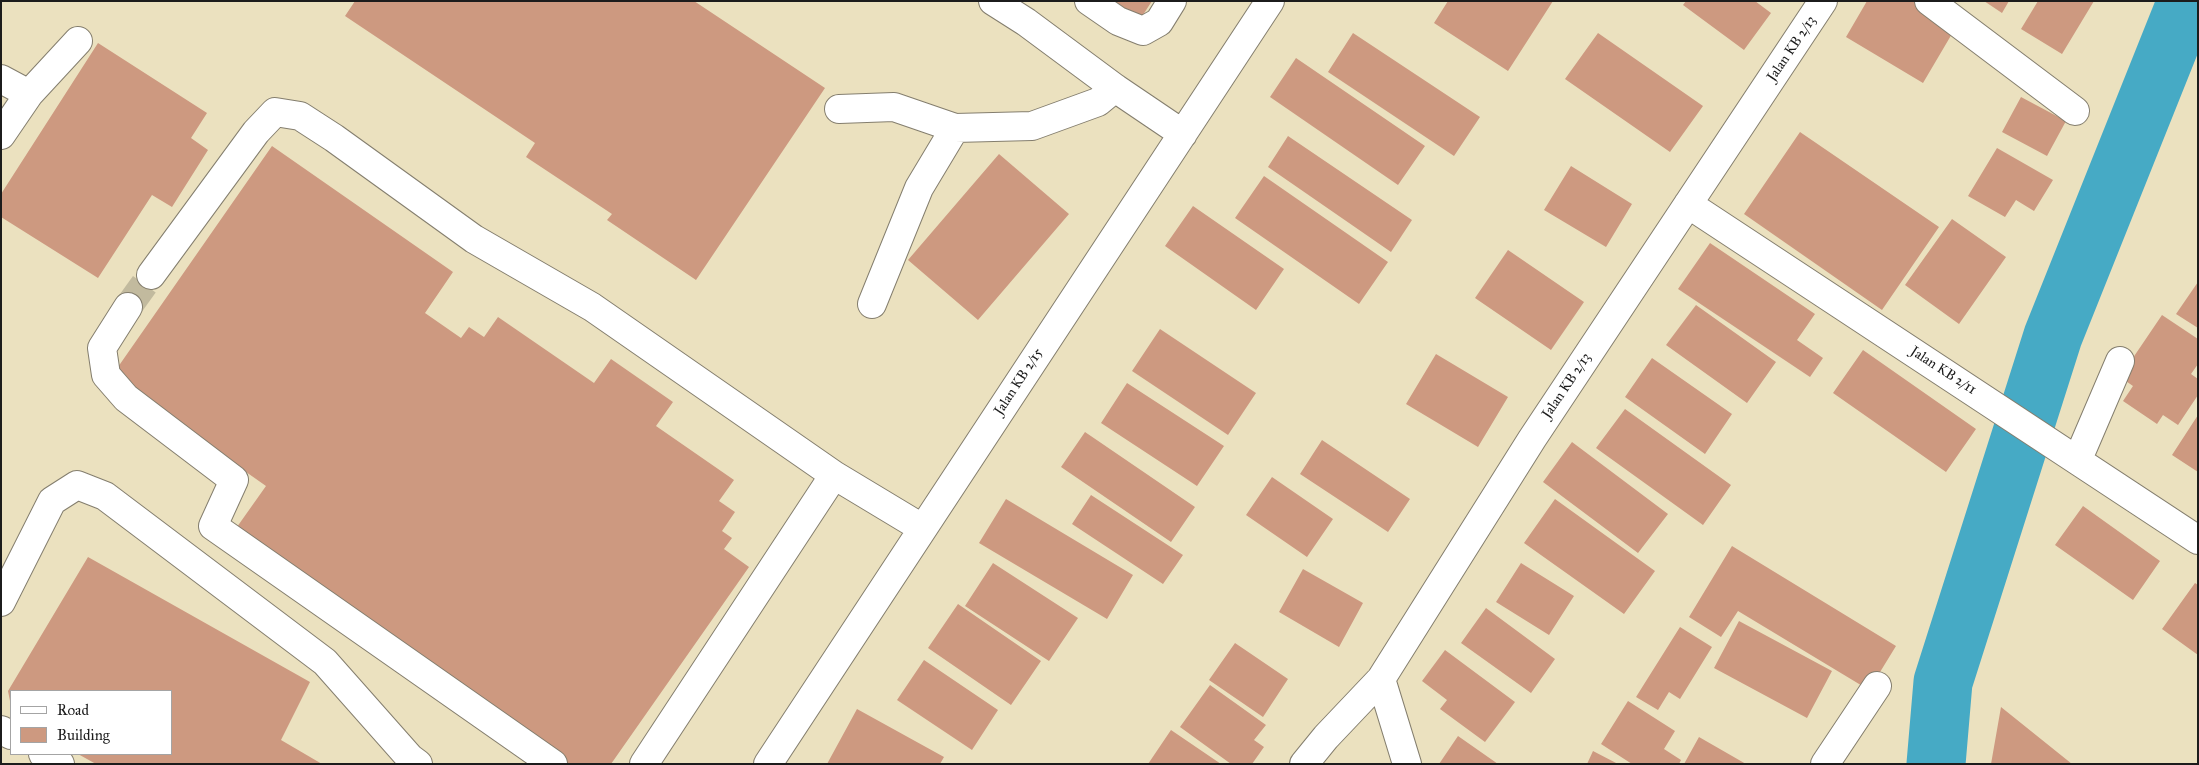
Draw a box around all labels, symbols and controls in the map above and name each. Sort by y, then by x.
street label: Jalan KB 2/13 [1764,13,1820,85]
street label: Jalan KB 2/11 [1907,343,1979,399]
street label: Jalan KB 2/15 [991,345,1047,419]
street label: Jalan KB 2/13 [1539,350,1595,422]
legend [10,690,172,755]
text: Road [57,701,89,719]
text: Building [57,726,110,744]

